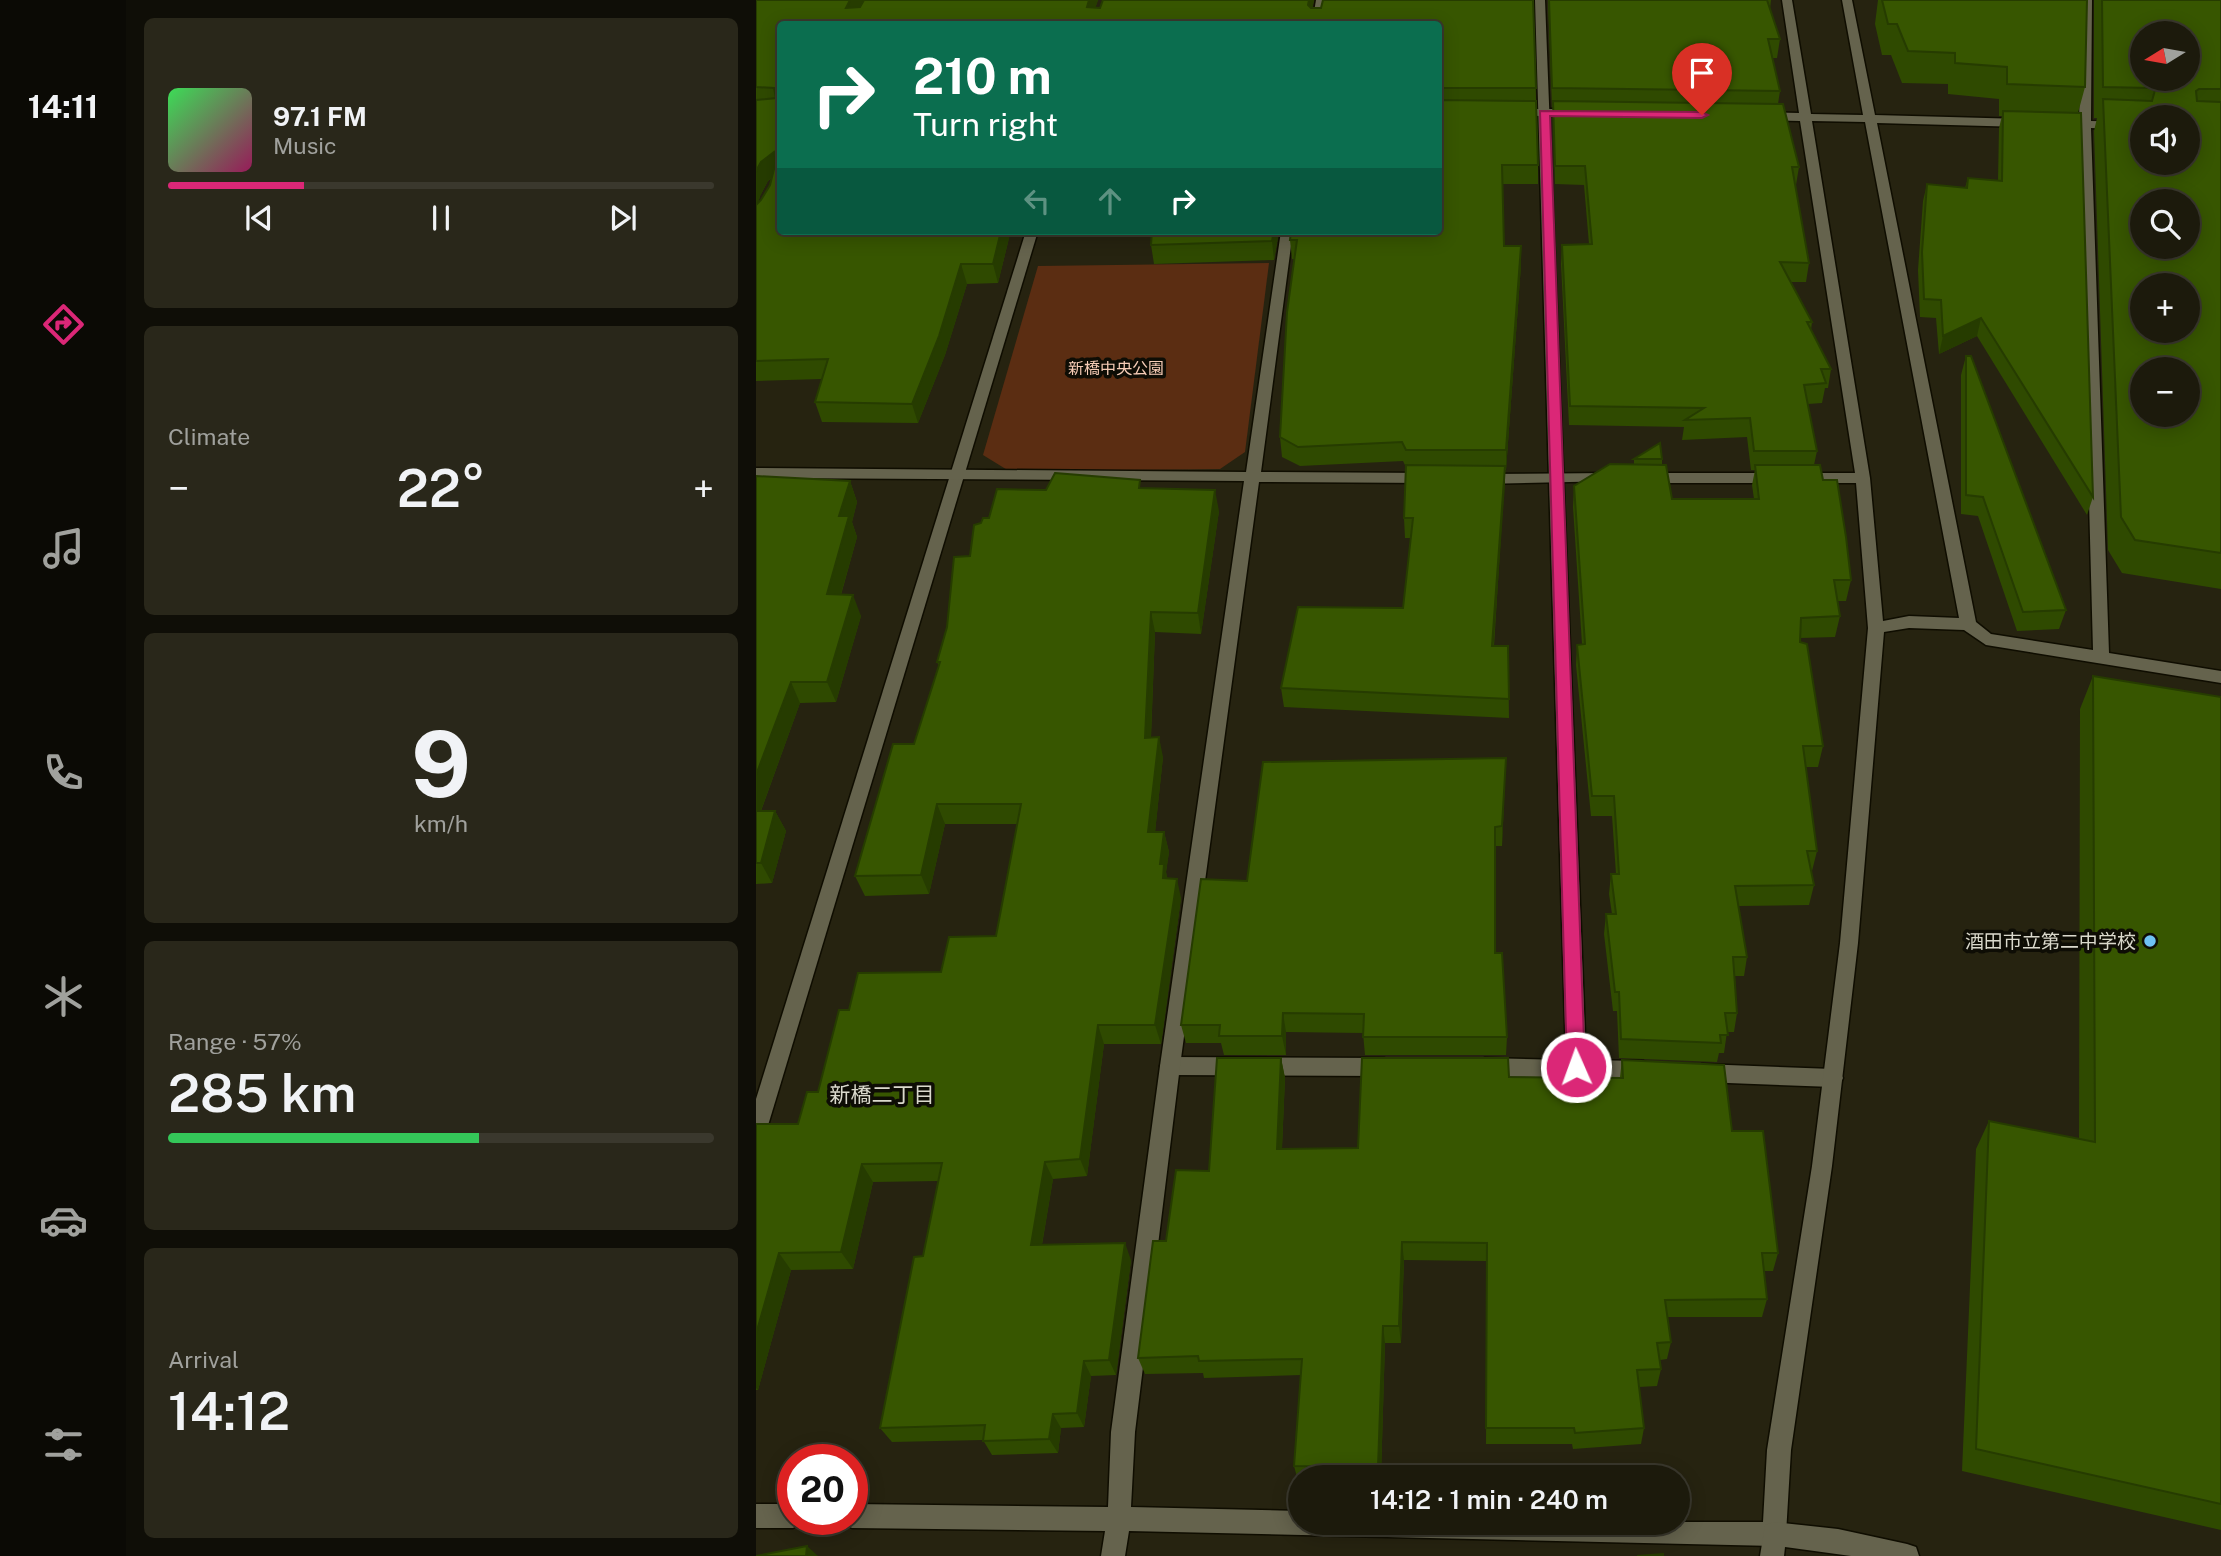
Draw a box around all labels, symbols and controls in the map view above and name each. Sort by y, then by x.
north arrow [2130,21,2200,91]
map controls [2130,21,2200,427]
pin [1672,43,1732,115]
text: 210 m [913,47,1052,105]
icon: right [798,49,889,140]
icon: arrive [1683,54,1721,92]
text: 14:11 [28,88,98,125]
text: 97.1 FM [273,101,367,132]
button: sound [2130,105,2200,175]
text: Turn right [913,106,1058,143]
text: Music [273,132,337,159]
icon: left [1018,182,1056,220]
icon: ahead [1091,182,1129,220]
icon: right [1164,182,1202,220]
button: search [2130,189,2200,259]
icon: previous [240,199,278,237]
icon: pause [422,199,460,237]
icon: next [604,199,642,237]
button: + [2130,273,2200,343]
icon: directions [39,300,88,349]
button: − [2130,357,2200,427]
park label: 新橋中央公園 [1068,359,1164,378]
text: Climate [168,423,250,450]
text: 22° [397,458,485,519]
text: − [168,466,189,511]
text: + [693,466,714,511]
icon: music [39,524,88,573]
text: 9 [411,711,471,817]
icon: phone [39,748,88,797]
text: km/h [414,810,468,837]
place label: 酒田市立第二中学校 [1965,930,2136,952]
marker: 酒田市立第二中学校 [2142,933,2158,949]
icon: climate [39,972,88,1021]
text: Range · 57% [168,1028,302,1055]
position arrow [1539,1030,1613,1104]
text: 285 km [168,1063,356,1124]
district label: 新橋二丁目 [830,1082,935,1107]
icon: car [39,1196,88,1245]
text: Arrival [168,1346,239,1373]
text: 14:12 [168,1381,290,1442]
icon: filters [39,1420,88,1469]
speed limit sign: 20 [777,1444,868,1535]
text: 14:12 · 1 min · 240 m [1370,1484,1608,1515]

